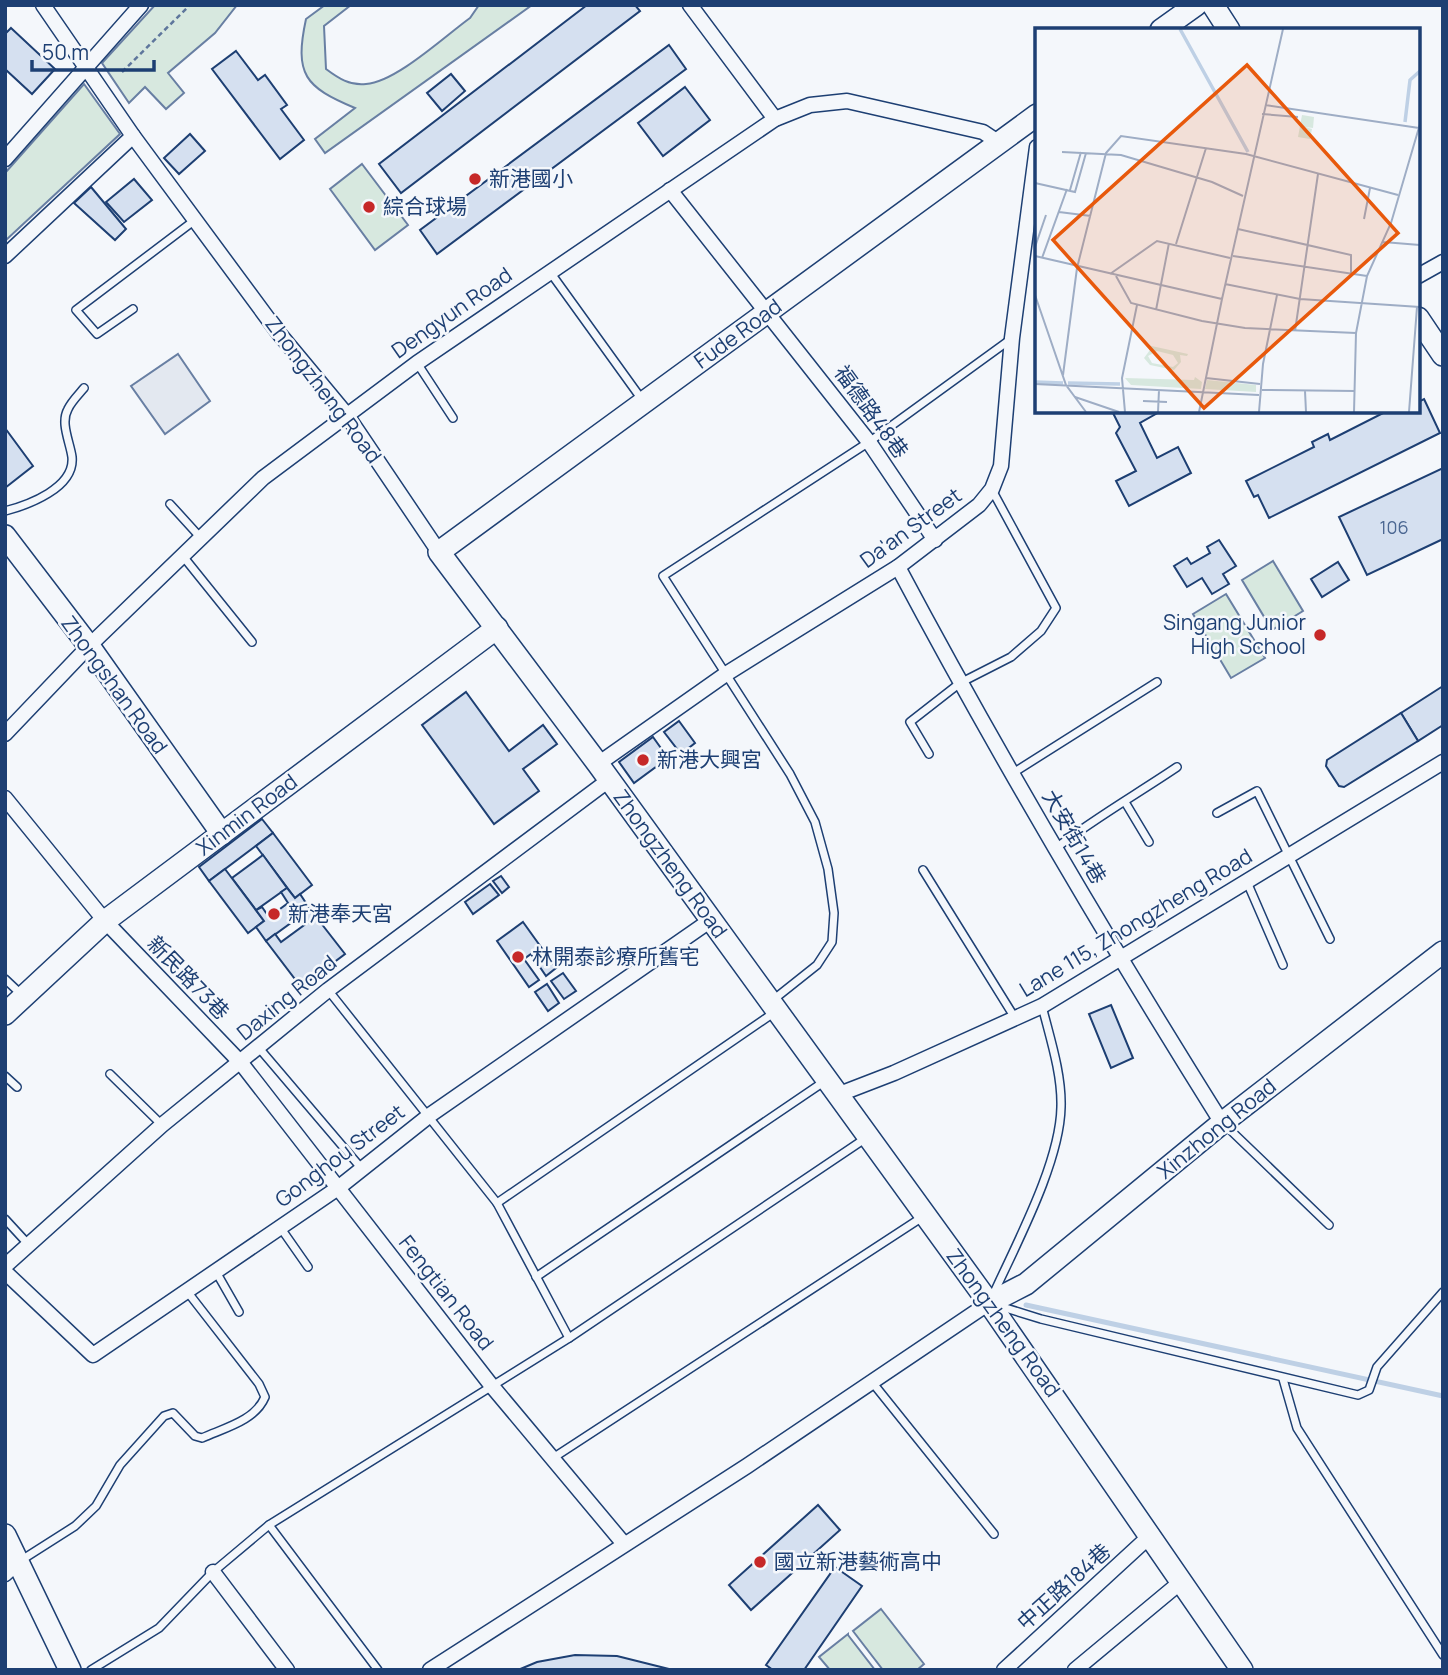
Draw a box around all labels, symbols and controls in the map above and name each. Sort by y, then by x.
scale bar [32,28,154,72]
inset map [1035,28,1420,413]
text: 50 m [42,38,89,66]
place label: 新港國小 [489,164,573,192]
marker: 新港國小 [467,171,483,187]
place label: 綜合球場 [383,192,467,220]
marker: 綜合球場 [361,199,377,215]
street label: Dengyun Road [386,260,517,364]
street label: Fude Road [688,292,787,374]
street label: Zhongzheng Road [259,310,388,469]
street label: 福德路48巷 [829,359,915,464]
street label: Da'an Street [854,481,967,574]
house number: 106 [1379,515,1409,539]
place label: Singang Junior High School [1163,608,1306,660]
street label: Zhongshan Road [55,610,174,759]
marker: Singang Junior High School [1312,627,1328,643]
place label: 新港大興宮 [657,745,762,773]
marker: 新港大興宮 [635,752,651,768]
street label: Xinmin Road [190,767,302,861]
street label: Zhongzheng Road [607,784,734,943]
street label: 大安街14巷 [1037,784,1113,889]
street label: Lane 115, Zhongzheng Road [1014,841,1257,1003]
place label: 新港奉天宮 [288,899,393,927]
marker: 新港奉天宮 [266,906,282,922]
street label: 新民路73巷 [142,929,236,1025]
place label: 林開泰診療所舊宅 [532,942,700,970]
street label: Daxing Road [231,948,342,1046]
marker: 林開泰診療所舊宅 [510,949,526,965]
street label: Xinzhong Road [1151,1072,1282,1185]
street label: Gonghou Street [269,1097,410,1213]
street label: Fengtian Road [393,1229,500,1356]
street label: Zhongzheng Road [940,1243,1067,1402]
street label: 中正路184巷 [1011,1537,1116,1636]
place label: 國立新港藝術高中 [774,1547,942,1575]
marker: 國立新港藝術高中 [752,1554,768,1570]

